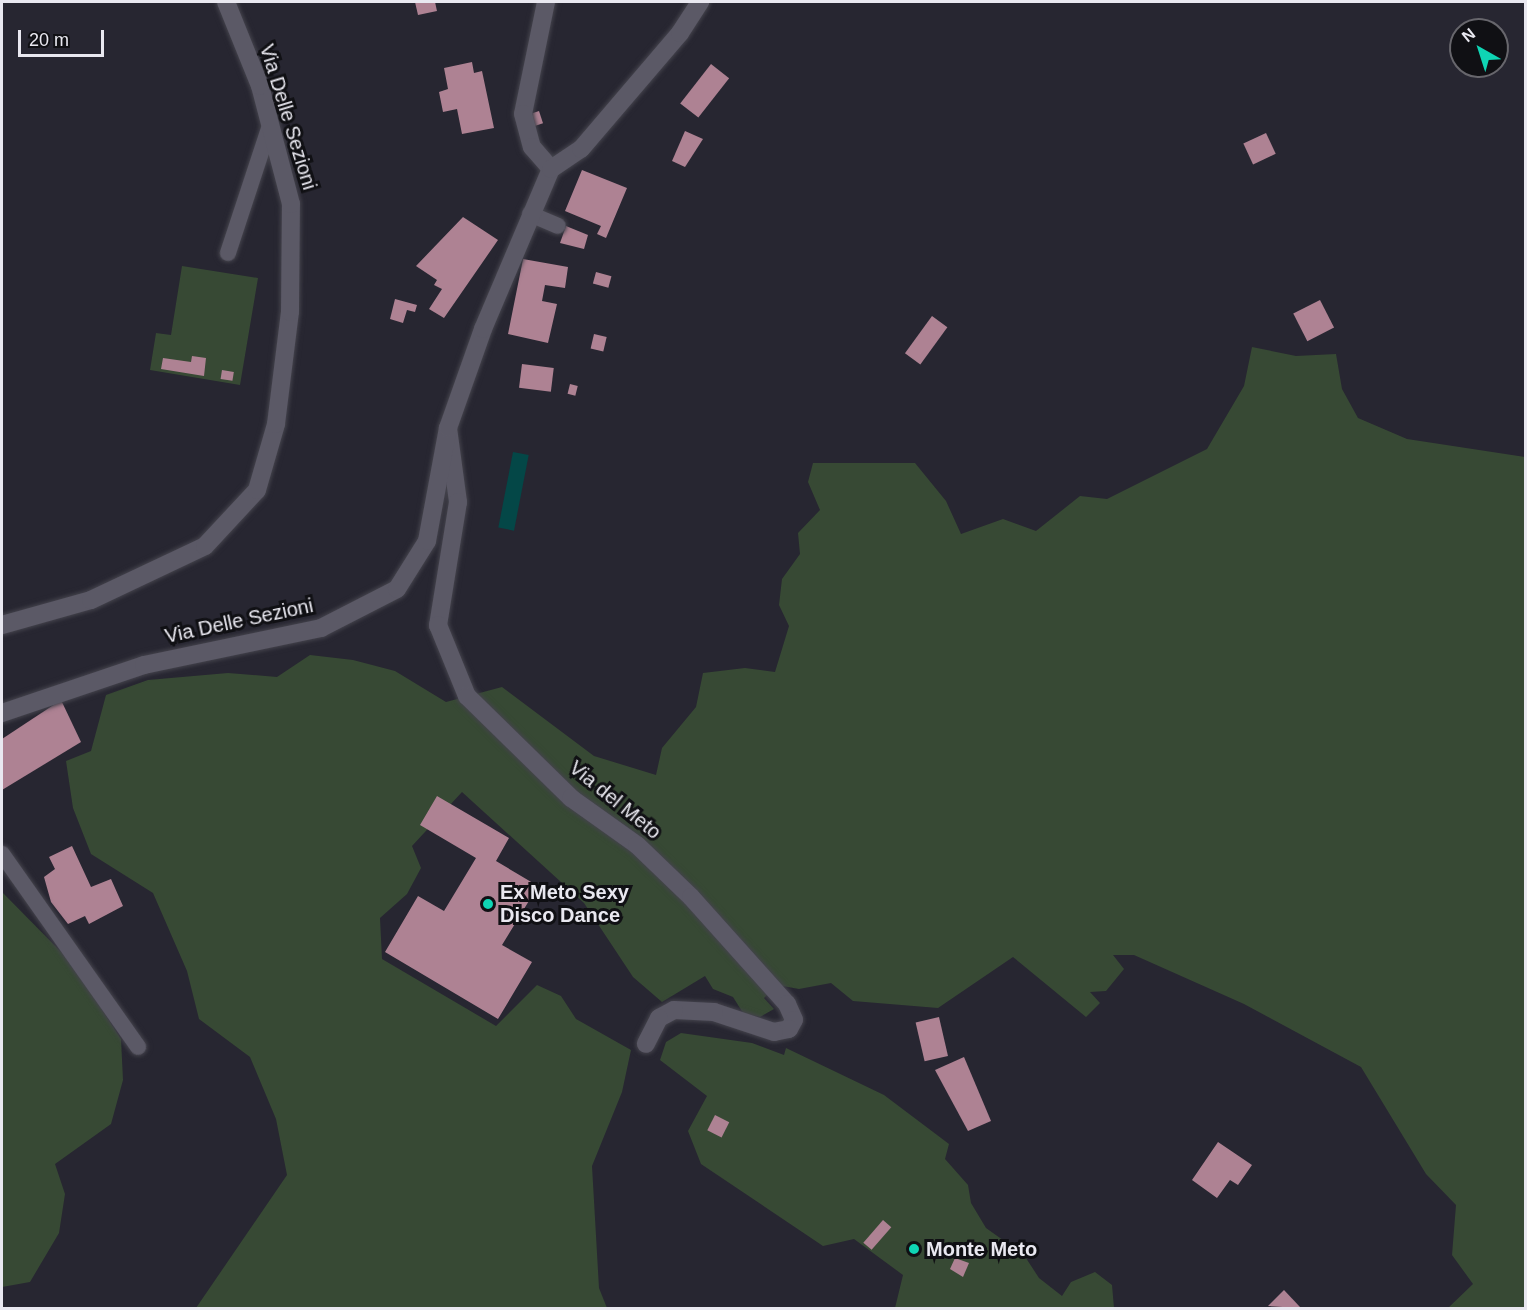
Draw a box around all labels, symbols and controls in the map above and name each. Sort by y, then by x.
scale bar [21,18,106,56]
north arrow [1449,18,1509,78]
text: N [1459,25,1478,45]
text: 20 m [29,30,69,50]
street label: Via Delle Sezioni [254,41,322,193]
street label: Via Delle Sezioni [163,594,315,648]
street label: Via del Meto [564,756,666,844]
place label: Ex Meto Sexy Disco Dance [500,880,629,927]
marker: Ex Meto Sexy Disco Dance [481,897,495,911]
place label: Monte Meto [926,1237,1037,1261]
marker: Monte Meto [907,1242,921,1256]

